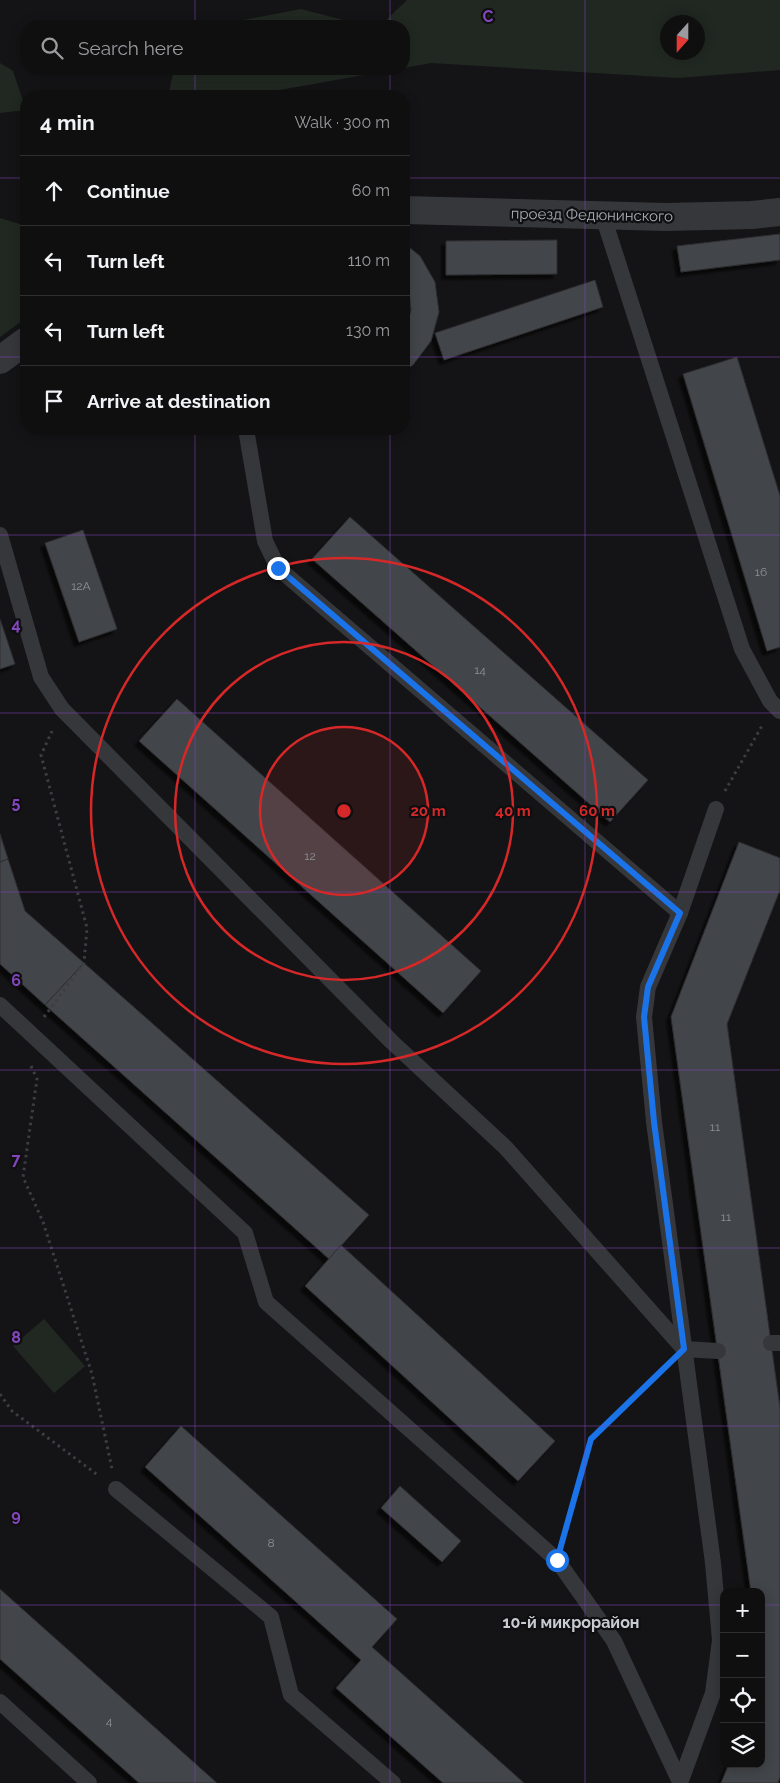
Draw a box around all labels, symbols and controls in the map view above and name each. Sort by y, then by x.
text: C [483,7,494,26]
north arrow [660,15,705,60]
search box [20,20,410,75]
icon: search [38,34,66,62]
text: Search here [78,37,184,59]
text: 4 min [40,110,95,135]
text: Walk · 300 m [294,113,390,132]
icon: ahead [40,177,68,205]
text: Continue [87,180,170,202]
text: 60 m [352,181,390,200]
street label: проезд Федюнинского [511,205,673,225]
icon: left [40,247,68,275]
text: Turn left [87,250,164,272]
text: 110 m [348,251,390,270]
icon: left [40,317,68,345]
text: Turn left [87,320,164,342]
text: 130 m [346,321,390,340]
icon: arrive [40,387,68,415]
text: Arrive at destination [87,390,271,412]
route end [267,557,290,580]
house number: 16 [755,565,767,579]
house number: 12А [71,579,91,593]
text: 4 [11,615,21,634]
house number: 14 [474,663,486,677]
text: 5 [12,793,21,812]
centre of rings [335,802,353,820]
text: 20 m [410,802,446,820]
text: 40 m [495,802,531,820]
text: 60 m [579,802,615,820]
house number: 12 [304,849,316,863]
text: 6 [11,971,21,990]
house number: 11 [710,1120,720,1134]
text: 7 [12,1150,21,1169]
house number: 11 [721,1210,731,1224]
text: 8 [11,1328,21,1347]
text: 9 [11,1506,21,1525]
house number: 8 [267,1536,275,1550]
route start [546,1549,569,1572]
map controls [720,1588,765,1768]
button: + [720,1588,765,1633]
district label: 10-й микрорайон [503,1613,640,1632]
button: − [720,1633,765,1678]
button: locate [720,1678,765,1723]
house number: 4 [106,1714,113,1728]
button: layers [720,1723,765,1768]

